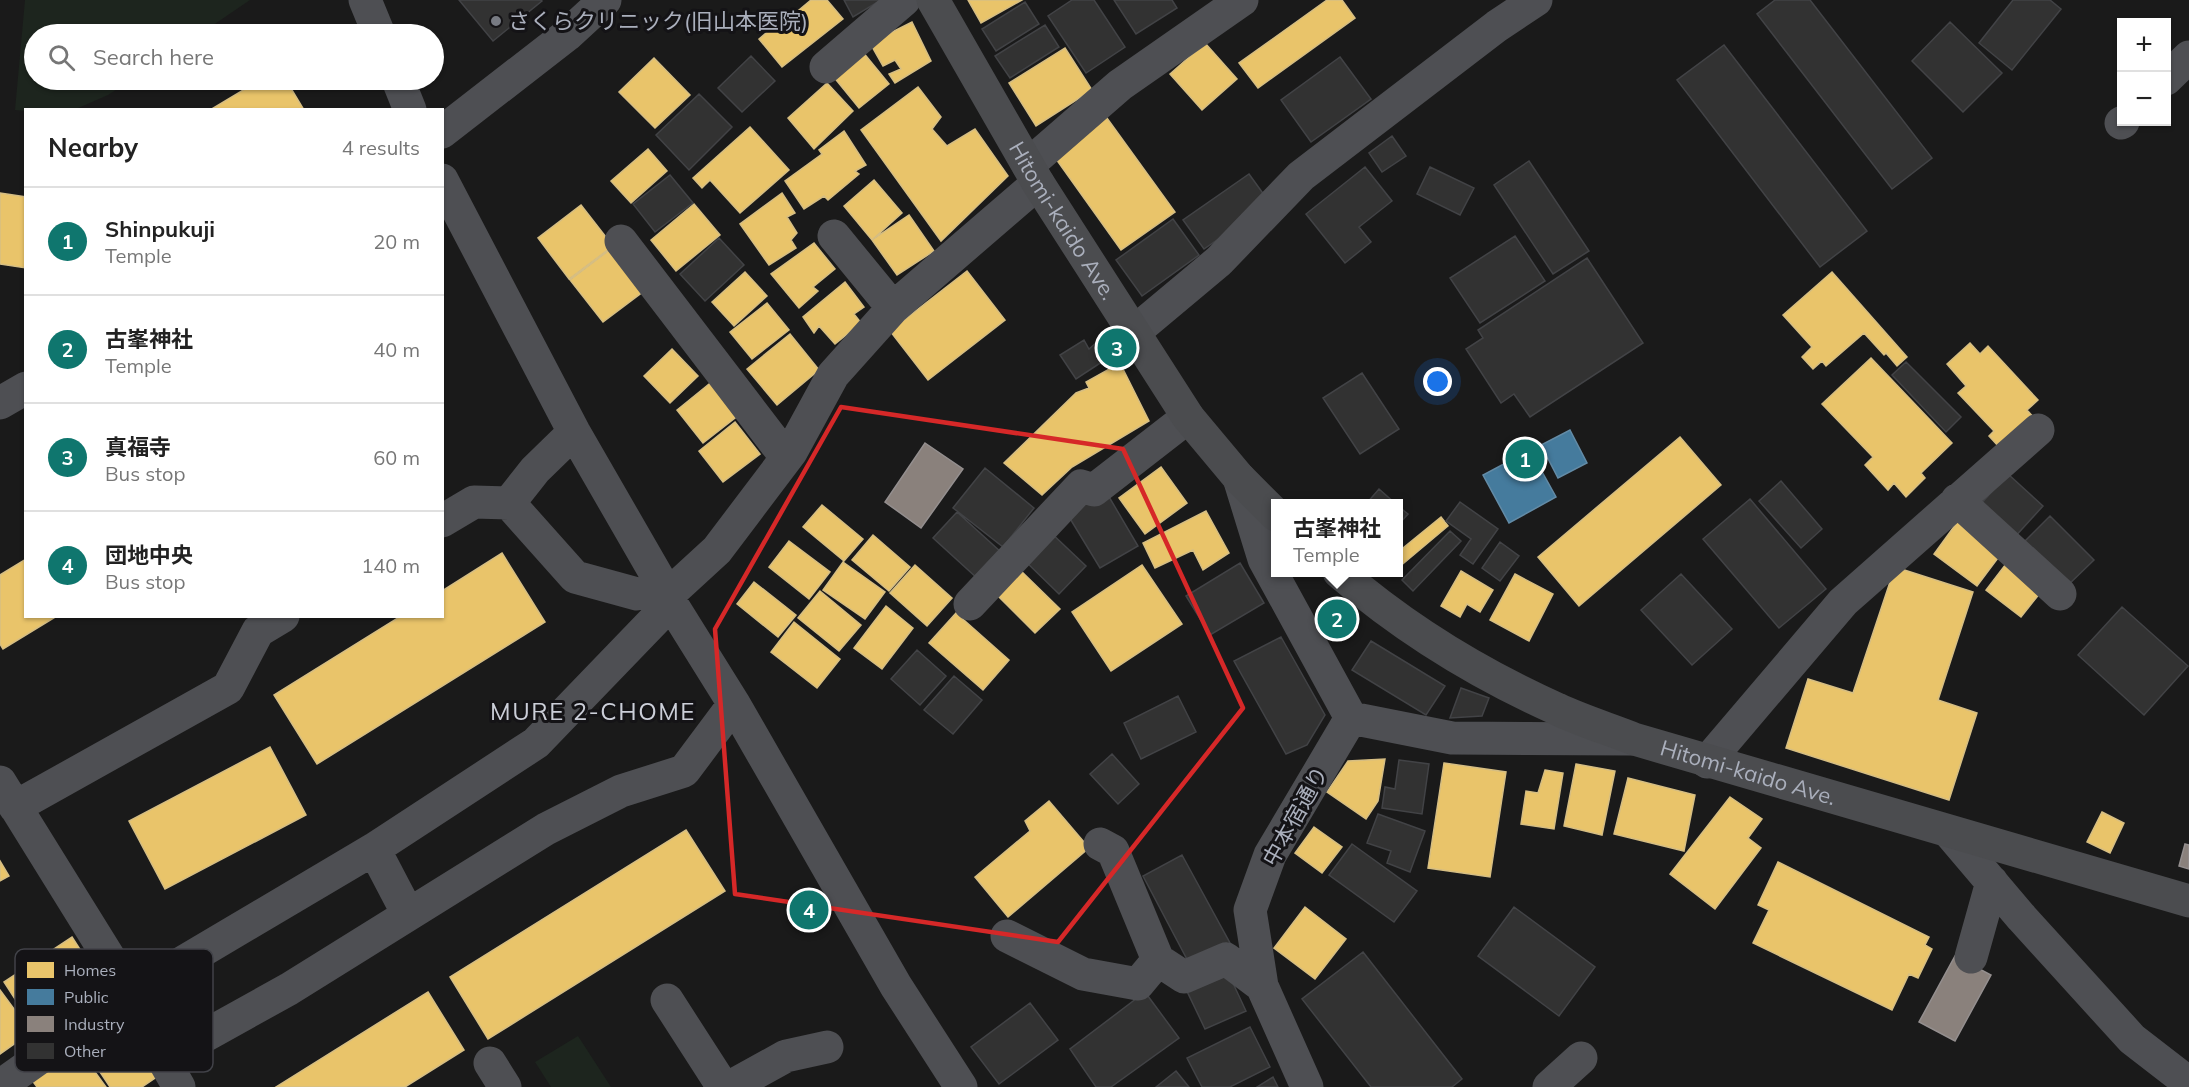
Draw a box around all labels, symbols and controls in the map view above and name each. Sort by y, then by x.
place label: さくらクリニック(旧山本医院) [508,7,808,35]
marker: さくらクリニック(旧山本医院) [489,14,503,28]
map controls [2117,18,2171,126]
button: + [2117,18,2171,72]
search box [24,24,444,90]
icon: search [45,41,78,74]
text: Search here [93,43,214,71]
button: − [2117,72,2171,126]
text: Nearby [48,131,138,164]
text: 4 results [342,135,420,160]
street label: Hitomi-kaido Ave. [1003,136,1123,305]
text: Shinpukuji [105,215,215,243]
text: 1 [62,229,74,254]
text: 20 m [373,229,420,254]
text: Temple [105,243,172,268]
text: 古峯神社 [105,325,193,353]
pin: 3 [1098,326,1136,370]
text: 2 [62,337,74,362]
text: 40 m [373,337,420,362]
text: Temple [105,353,172,378]
your location [1423,367,1452,396]
text: 真福寺 [105,433,171,461]
pin: 1 [1506,436,1544,482]
text: 3 [62,445,74,470]
text: 60 m [373,445,420,470]
text: Bus stop [105,461,185,486]
popup [1271,499,1403,577]
text: 古峯神社 [1293,514,1381,542]
text: 団地中央 [105,541,193,569]
text: Temple [1293,542,1360,567]
text: 4 [62,553,74,578]
text: 140 m [361,553,420,578]
text: Bus stop [105,569,185,594]
pin: 2 [1318,596,1356,642]
district label: MURE 2-CHOME [490,696,696,726]
street label: Hitomi-kaido Ave. [1657,733,1839,811]
street label: 中本宿通り [1256,761,1334,871]
pin: 4 [790,888,828,932]
legend [15,949,213,1072]
text: Homes [64,960,116,980]
text: Public [64,987,109,1007]
text: Industry [64,1014,125,1034]
text: Other [64,1041,106,1061]

